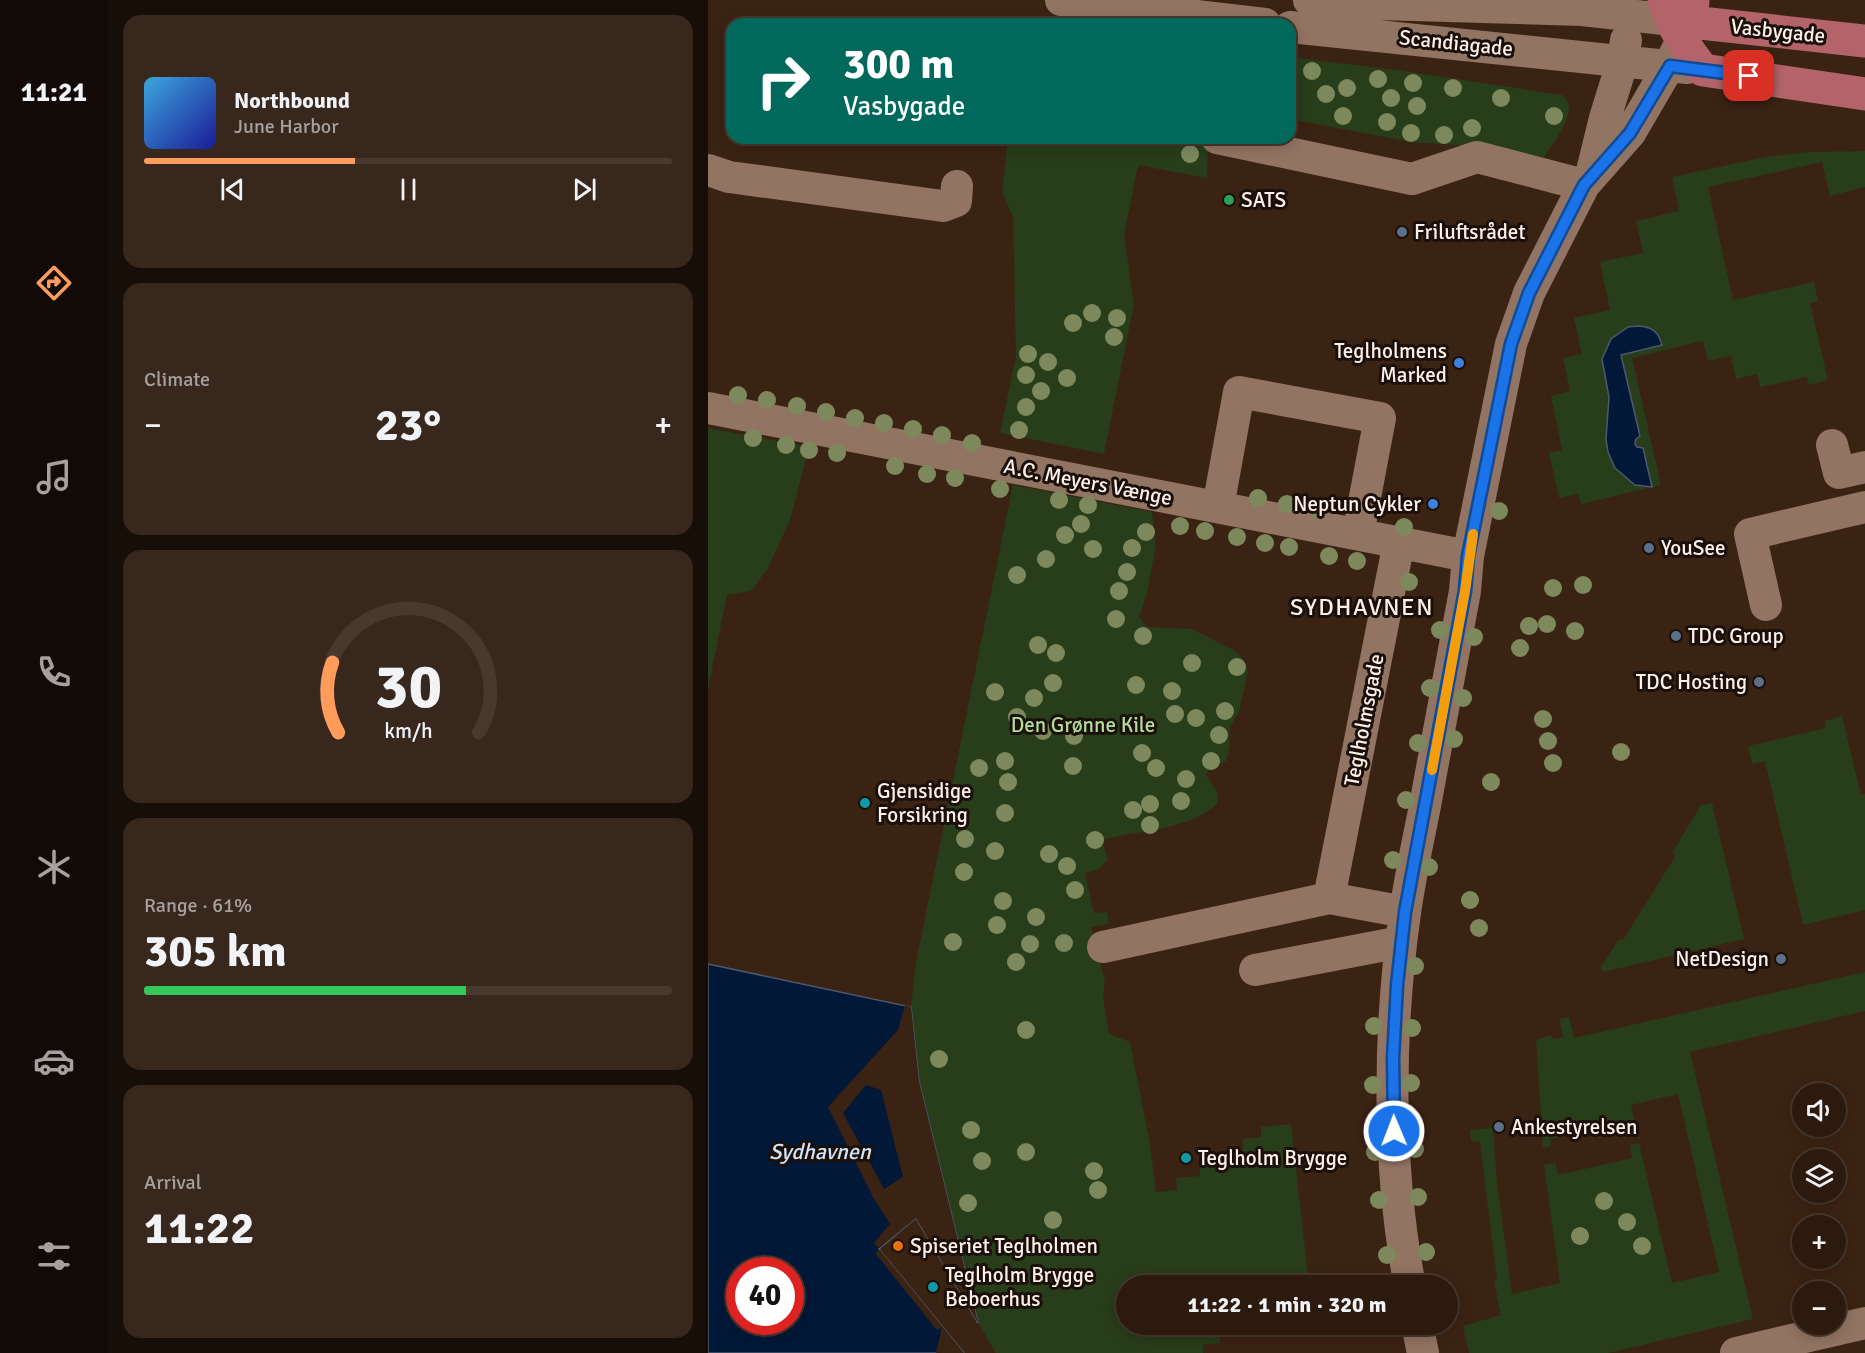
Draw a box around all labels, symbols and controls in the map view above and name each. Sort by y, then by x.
street label: Vasbygade [1729,13,1827,49]
street label: Scandiagade [1398,24,1514,62]
text: 300 m [843,39,954,90]
icon: right [744,42,822,120]
pin [1723,50,1774,101]
icon: arrive [1732,59,1765,92]
text: 11:21 [21,76,87,109]
text: Northbound [234,87,350,114]
text: Vasbygade [843,90,965,123]
text: June Harbor [234,114,339,139]
icon: previous [216,173,249,206]
icon: pause [392,173,425,206]
icon: next [568,173,601,206]
place label: SATS [1241,187,1286,213]
marker: SATS [1222,193,1236,207]
place label: Friluftsrådet [1414,219,1526,245]
marker: Friluftsrådet [1395,225,1409,239]
icon: directions [33,262,75,304]
place label: Teglholmens Marked [1334,338,1447,388]
marker: Teglholmens Marked [1452,356,1466,370]
text: Climate [144,367,210,392]
text: 23° [375,398,441,453]
text: − [144,405,162,446]
text: + [654,405,672,446]
street label: A.C. Meyers Vænge [1002,453,1174,511]
icon: music [33,456,75,498]
place label: Neptun Cykler [1293,491,1421,517]
marker: Neptun Cykler [1426,497,1440,511]
place label: YouSee [1661,535,1725,561]
marker: YouSee [1642,541,1656,555]
district label: SYDHAVNEN [1290,592,1434,622]
place label: TDC Group [1688,623,1784,649]
marker: TDC Group [1669,629,1683,643]
text: 30 [374,649,442,726]
icon: phone [33,651,75,693]
street label: Teglholmsgade [1338,652,1390,788]
place label: TDC Hosting [1636,669,1747,695]
marker: TDC Hosting [1752,675,1766,689]
park label: Den Grønne Kile [1011,712,1155,738]
text: km/h [384,719,432,745]
place label: Gjensidige Forsikring [877,778,972,828]
marker: Gjensidige Forsikring [858,796,872,810]
icon: climate [33,846,75,888]
text: Range · 61% [144,893,252,918]
text: 305 km [144,924,287,979]
place label: NetDesign [1675,946,1769,972]
marker: NetDesign [1774,952,1788,966]
icon: car [33,1040,75,1082]
map controls [1792,1083,1846,1335]
button: sound [1792,1083,1846,1137]
position arrow [1362,1099,1426,1163]
place label: Ankestyrelsen [1511,1114,1638,1140]
marker: Ankestyrelsen [1492,1120,1506,1134]
water label: Sydhavnen [769,1138,872,1165]
place label: Teglholm Brygge [1198,1145,1347,1171]
button: layers [1792,1149,1846,1203]
marker: Teglholm Brygge [1179,1151,1193,1165]
text: Arrival [144,1170,202,1195]
text: 11:22 [144,1201,254,1256]
button: + [1792,1215,1846,1269]
place label: Spiseriet Teglholmen [910,1233,1098,1259]
icon: filters [33,1235,75,1277]
marker: Spiseriet Teglholmen [891,1239,905,1253]
speed limit sign: 40 [726,1257,804,1335]
place label: Teglholm Brygge Beboerhus [945,1262,1094,1312]
marker: Teglholm Brygge Beboerhus [926,1280,940,1294]
button: − [1792,1281,1846,1335]
text: 11:22 · 1 min · 320 m [1187,1291,1387,1318]

